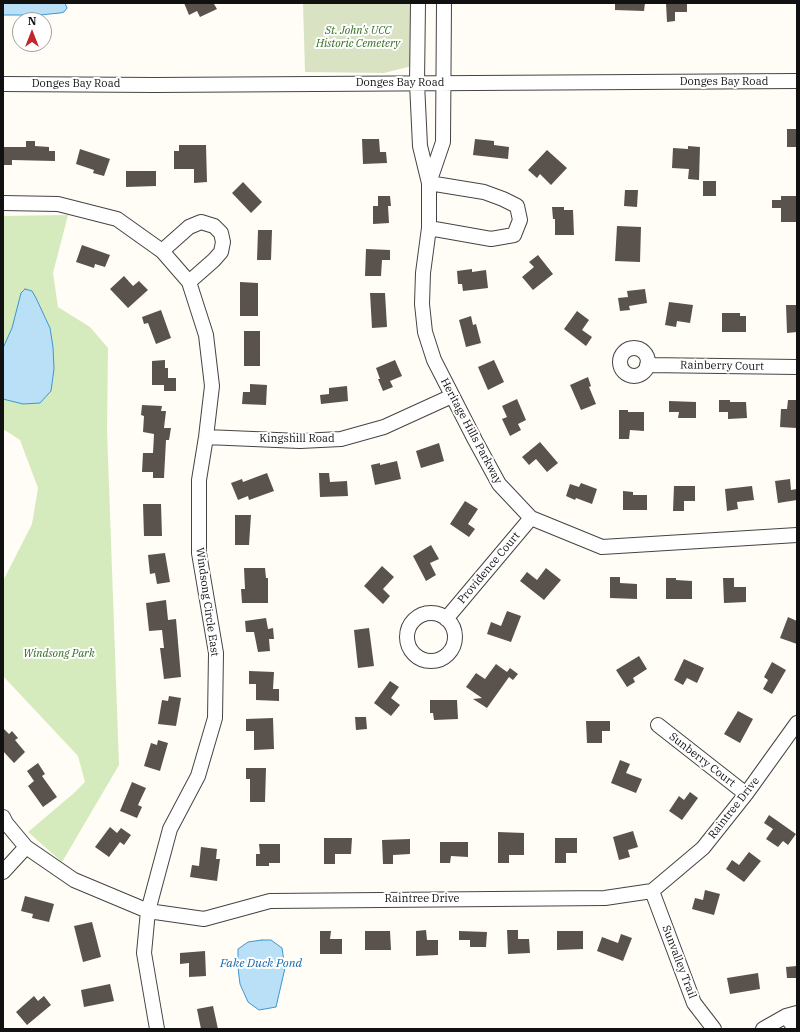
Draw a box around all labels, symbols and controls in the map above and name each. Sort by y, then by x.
north arrow [12,12,52,52]
text: N [28,14,36,28]
park label: St. John's UCC Historic Cemetery [316,24,400,50]
street label: Donges Bay Road [680,75,768,89]
street label: Donges Bay Road [356,76,444,90]
street label: Donges Bay Road [32,77,120,91]
street label: Rainberry Court [680,359,764,373]
street label: Heritage Hills Parkway [437,376,505,486]
street label: Kingshill Road [259,432,335,446]
street label: Providence Court [455,529,523,607]
street label: Windsong Circle East [193,547,221,657]
park label: Windsong Park [23,647,95,661]
street label: Sunberry Court [666,730,738,790]
street label: Raintree Drive [706,774,762,842]
street label: Raintree Drive [385,892,459,906]
street label: Sunvalley Trail [659,923,699,1001]
water label: Fake Duck Pond [220,957,302,971]

